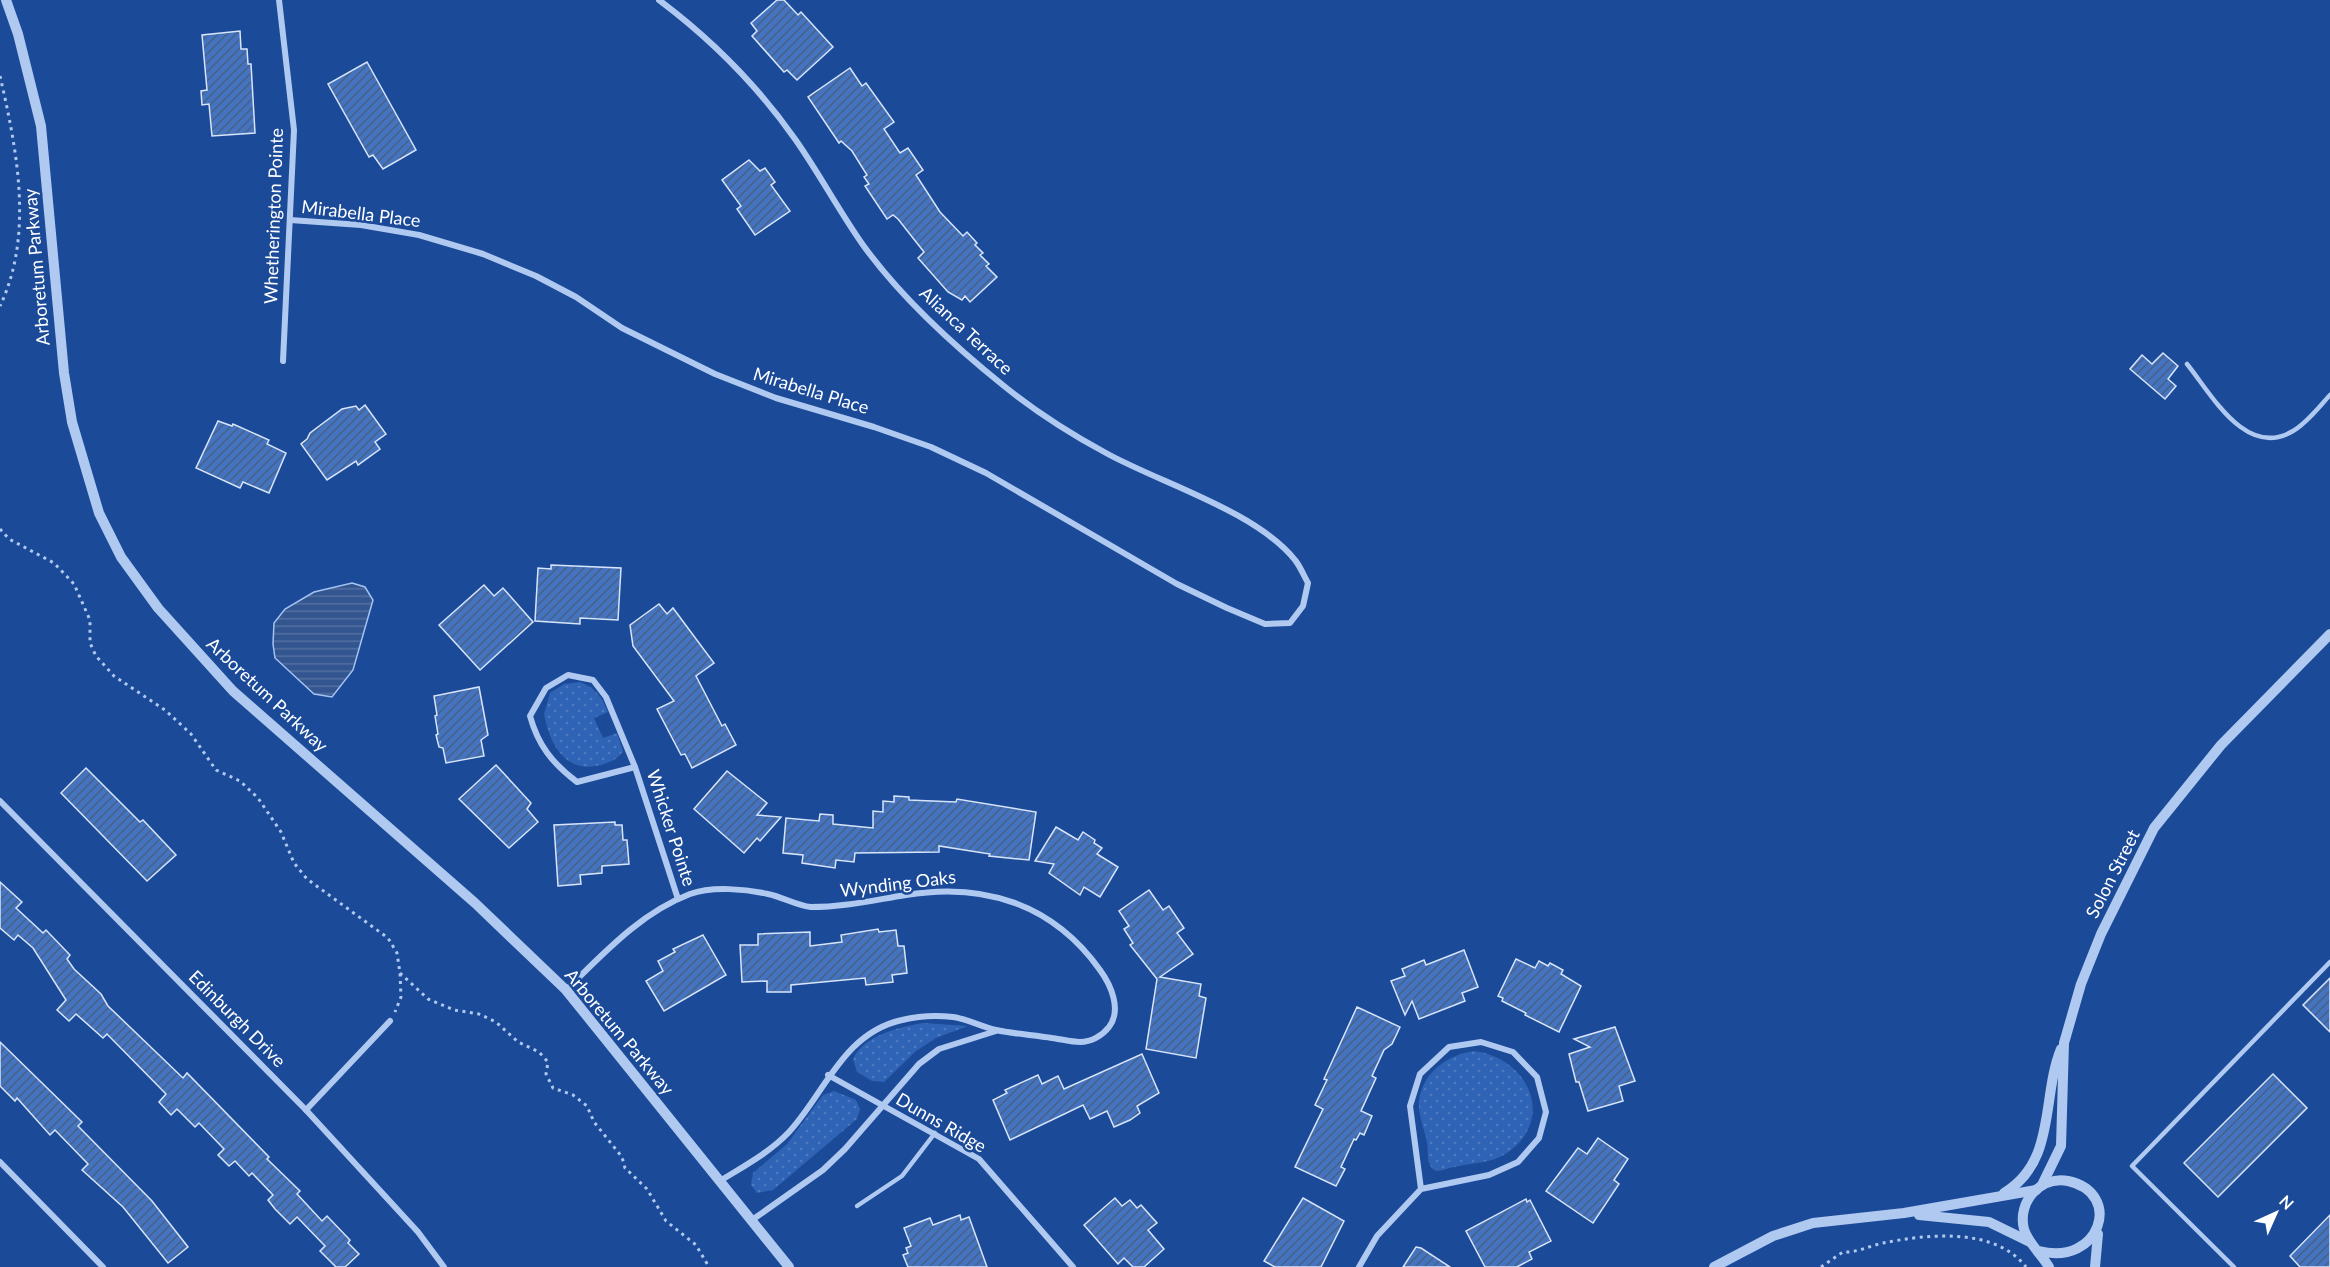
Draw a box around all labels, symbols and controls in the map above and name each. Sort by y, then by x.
street label: Whetherington Pointe [259,127,287,304]
street label: Arboretum Parkway [18,187,54,347]
street label: Mirabella Place [300,195,422,231]
street label: Alianca Terrace [916,282,1018,379]
street label: Mirabella Place [751,362,872,418]
street label: Arboretum Parkway [203,632,333,757]
street label: Whicker Pointe [643,767,701,889]
street label: Solon Street [2080,825,2144,921]
street label: Wynding Oaks [839,865,957,901]
street label: Arboretum Parkway [561,964,679,1099]
street label: Edinburgh Drive [185,965,291,1071]
street label: Dunns Ridge [893,1088,990,1157]
north arrow [2246,1183,2306,1243]
text: N [2276,1191,2298,1213]

